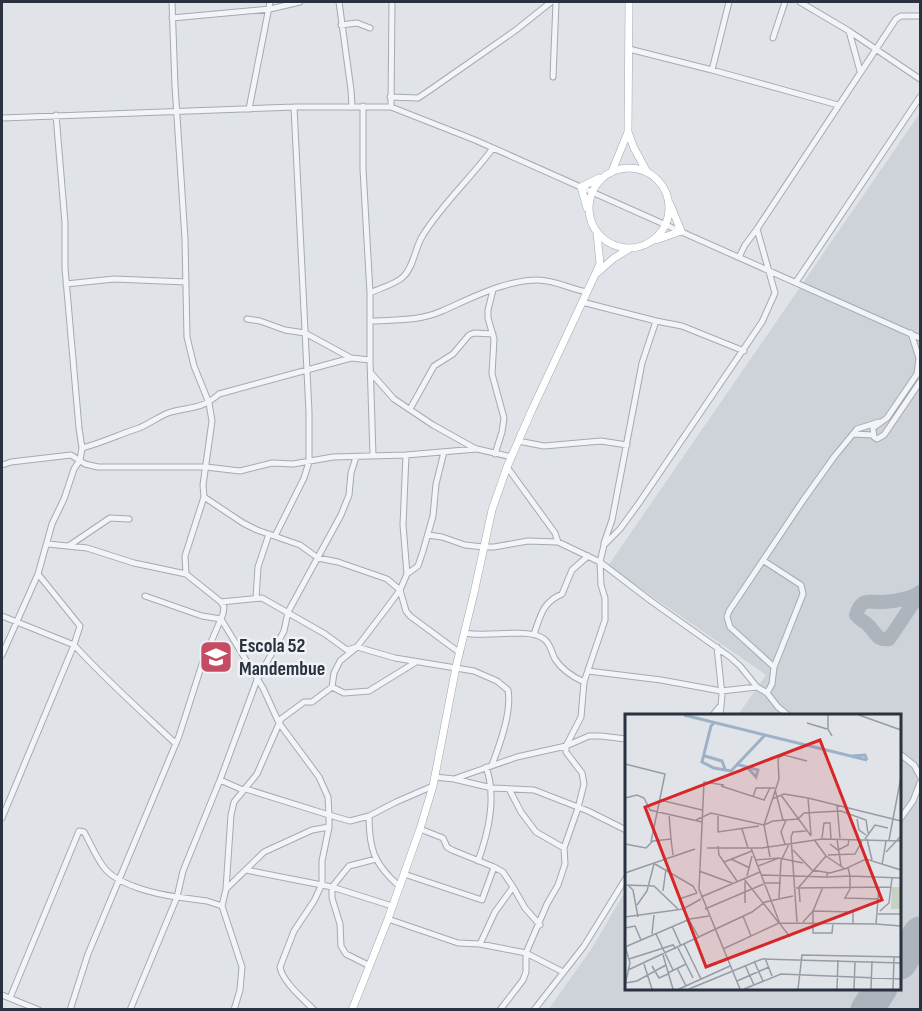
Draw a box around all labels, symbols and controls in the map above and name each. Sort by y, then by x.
place label: Escola 52 Mandembue [239,634,325,681]
school or university icon: Escola 52 Mandembue [198,639,234,675]
inset map [625,714,901,990]

